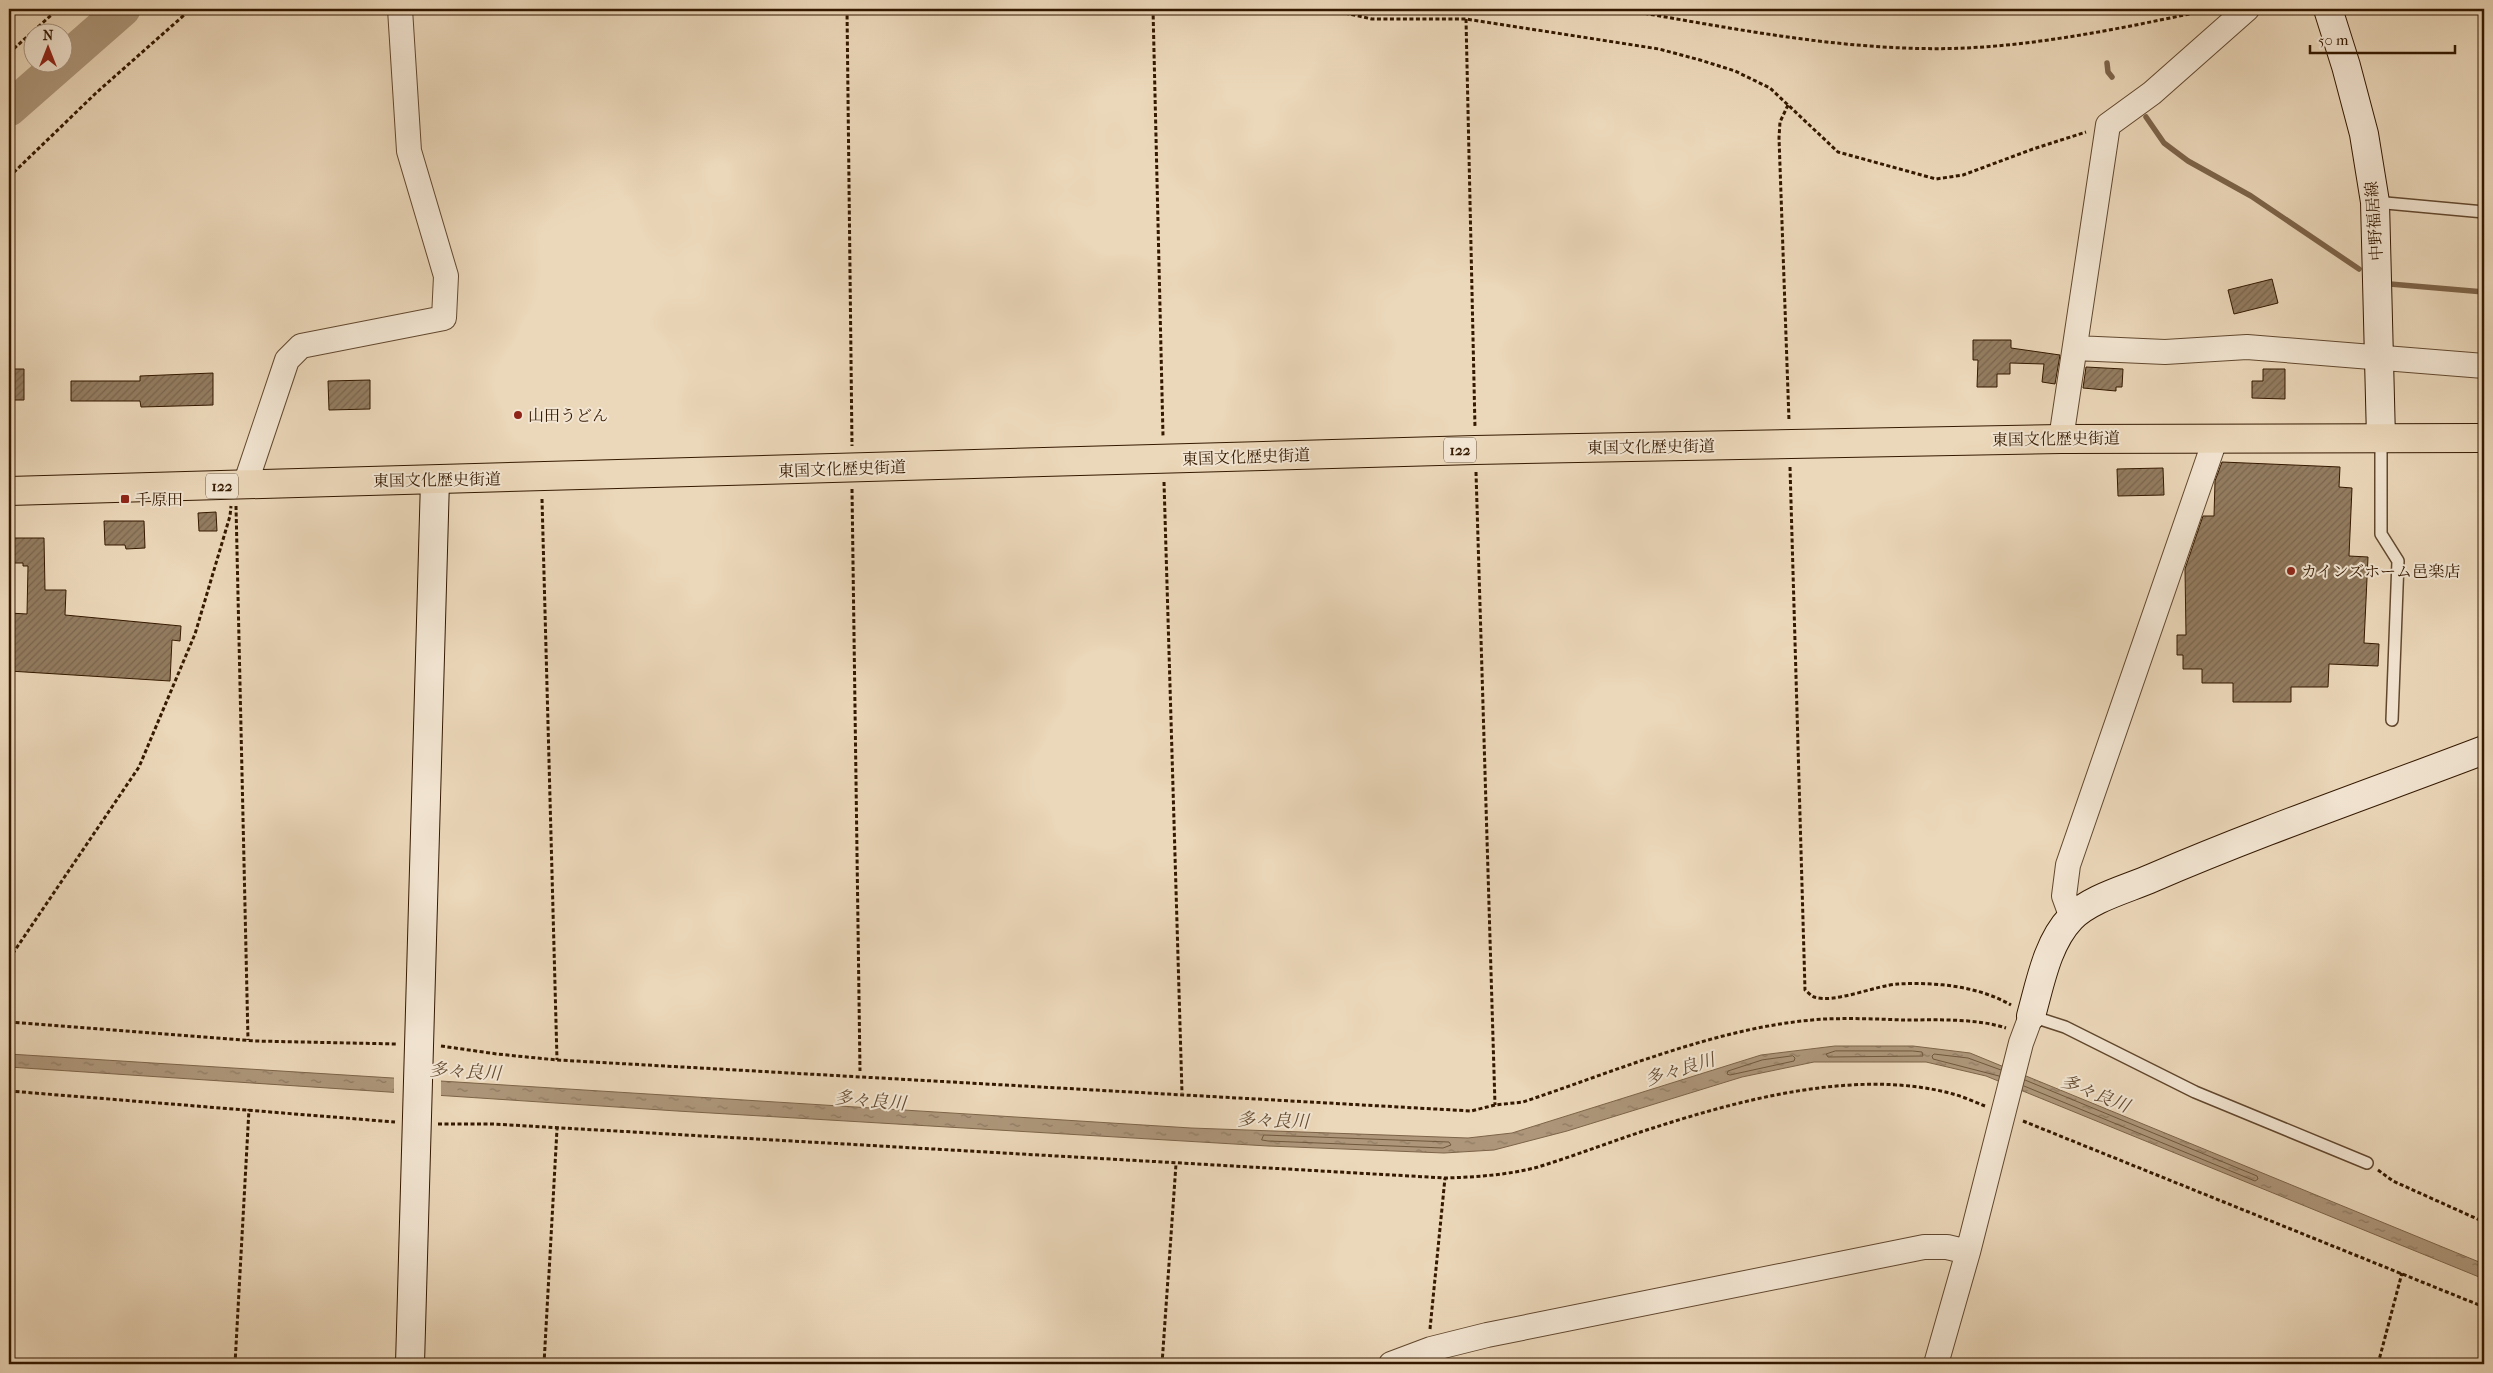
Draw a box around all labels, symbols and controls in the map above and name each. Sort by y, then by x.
north arrow [22,22,72,72]
scale bar [2310,22,2456,54]
text: N [43,27,54,44]
text: 50 m [2318,31,2349,49]
street label: 中野福居線 [2362,180,2386,262]
place label: 山田うどん [528,406,608,425]
marker: 山田うどん [512,409,524,421]
street label: 東国文化歴史街道 [1992,428,2120,450]
street label: 東国文化歴史街道 [1587,436,1715,458]
road number: 122 [1444,438,1476,462]
street label: 東国文化歴史街道 [1182,445,1310,469]
street label: 東国文化歴史街道 [778,457,906,481]
street label: 東国文化歴史街道 [373,469,501,491]
road number: 122 [206,474,238,498]
place label: 千原田 [135,490,183,509]
marker: 千原田 [119,493,131,505]
place label: カインズホーム邑楽店 [2301,562,2460,581]
marker: カインズホーム邑楽店 [2285,565,2297,577]
water label: 多々良川 [1643,1049,1719,1091]
water label: 多々良川 [428,1060,503,1084]
water label: 多々良川 [2058,1071,2134,1118]
water label: 多々良川 [833,1087,909,1115]
water label: 多々良川 [1237,1109,1311,1133]

